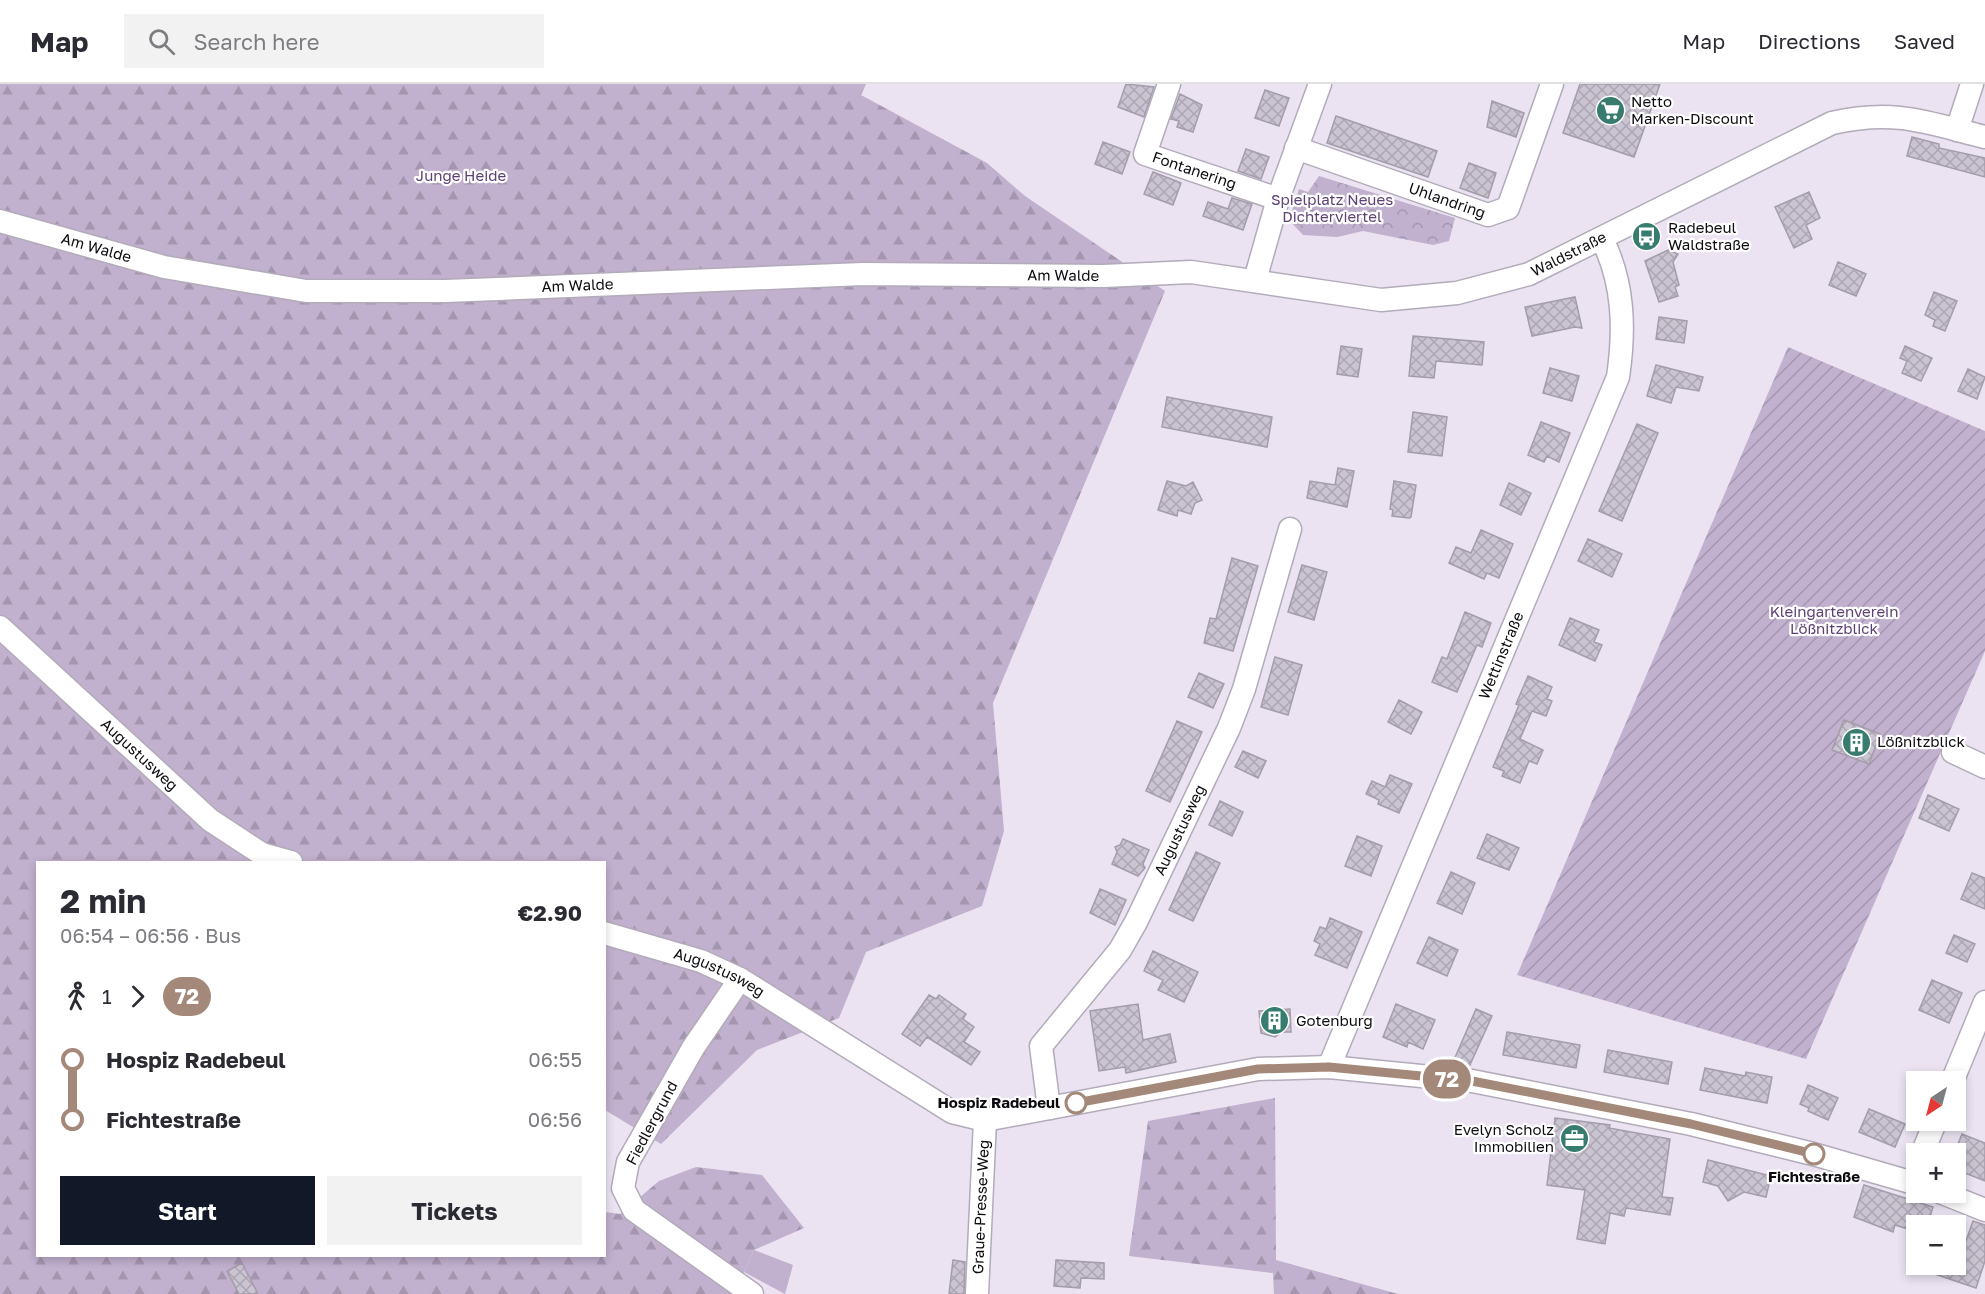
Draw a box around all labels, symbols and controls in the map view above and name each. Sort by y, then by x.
search box [124,14,544,68]
text: Map [30,25,88,58]
icon: search [145,25,178,58]
text: Search here [193,28,319,55]
text: Map [1682,28,1725,54]
text: Directions [1758,28,1861,54]
text: Saved [1894,28,1955,54]
place label: Netto Marken-Discount [1631,92,1754,127]
supermarket icon: Netto Marken-Discount [1594,95,1626,127]
street label: Fontanering [1150,147,1239,192]
park label: Junge Heide [416,166,506,184]
street label: Uhlandring [1407,178,1488,221]
park label: Spielplatz Neues Dichterviertel [1271,190,1393,225]
place label: Radebeul Waldstraße [1668,218,1750,253]
bus stop icon: Radebeul Waldstraße [1631,221,1663,253]
street label: Waldstraße [1528,227,1609,280]
street label: Am Walde [59,229,134,266]
street label: Am Walde [1027,265,1100,284]
street label: Am Walde [541,274,614,295]
park label: Kleingartenverein Lößnitzblick [1770,602,1898,637]
street label: Wettinstraße [1474,608,1527,702]
street label: Augustusweg [98,714,182,794]
building icon: Lößnitzblick [1840,726,1872,758]
place label: Lößnitzblick [1877,732,1966,750]
street label: Augustusweg [1150,782,1208,878]
text: 2 min [60,881,146,920]
text: €2.90 [518,899,582,926]
text: 06:54 – 06:56 · Bus [60,923,241,947]
street label: Augustusweg [672,944,768,1000]
icon: walk [60,980,93,1013]
icon: forward [121,980,154,1013]
text: 72 [175,983,199,1009]
text: 1 [102,984,112,1008]
building icon: Gotenburg [1259,1005,1291,1037]
place label: Gotenburg [1296,1011,1373,1029]
text: Hospiz Radebeul [106,1046,286,1073]
text: 06:55 [528,1047,582,1071]
line badge: 72 [1420,1060,1474,1098]
text: 72 [1435,1066,1459,1092]
north arrow [1906,1071,1966,1131]
map controls [1906,1071,1966,1275]
street label: Fiedlergrund [621,1077,681,1168]
marker: Hospiz Radebeul [1065,1092,1087,1114]
place label: Hospiz Radebeul [937,1093,1060,1111]
text: Fichtestraße [106,1106,241,1133]
text: 06:56 [528,1107,582,1131]
place label: Evelyn Scholz Immobilien [1454,1120,1554,1155]
office icon: Evelyn Scholz Immobilien [1559,1123,1591,1155]
street label: Graue-Presse-Weg [968,1139,992,1275]
marker: Fichtestraße [1803,1143,1825,1165]
button: + [1906,1143,1966,1203]
place label: Fichtestraße [1768,1167,1860,1185]
button: Start [60,1176,315,1245]
button: Tickets [327,1176,582,1245]
button: − [1906,1215,1966,1275]

